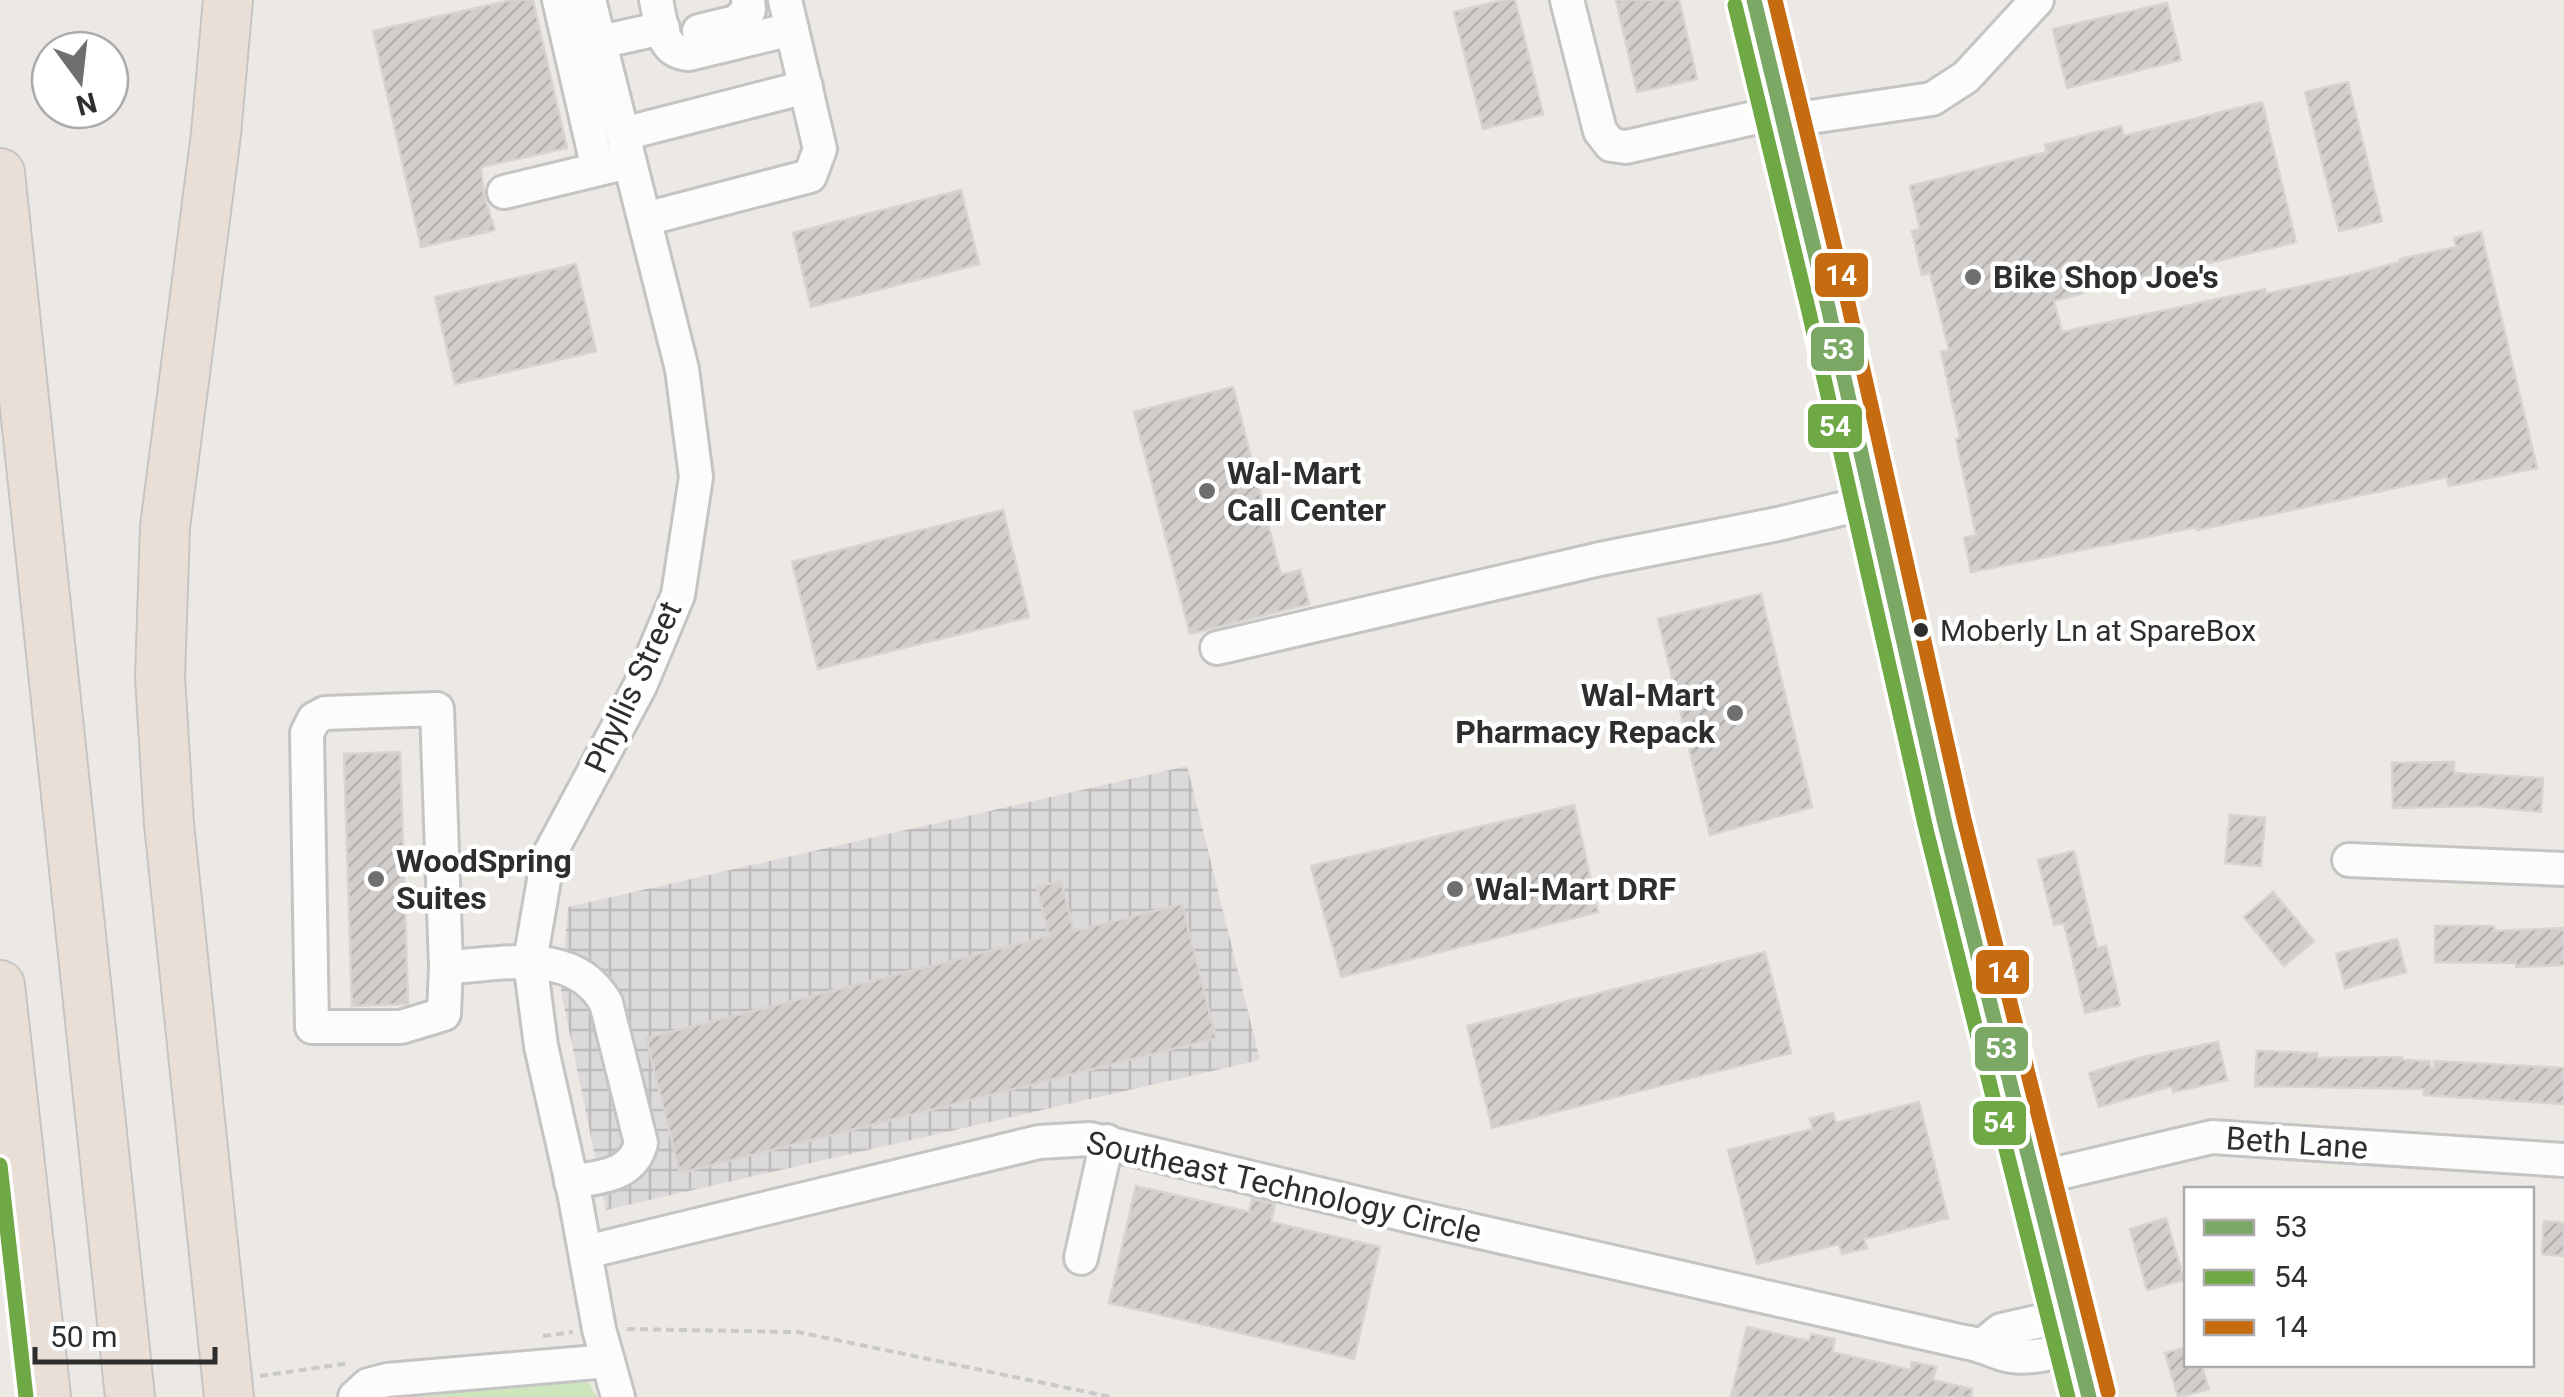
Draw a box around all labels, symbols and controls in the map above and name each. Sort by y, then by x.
north arrow [30,30,130,130]
text: N [73,85,100,122]
line badge: 14 [1813,251,1870,299]
place label: Bike Shop Joe's [1993,258,2219,296]
text: 14 [1825,259,1857,292]
marker: Bike Shop Joe's [1962,266,1984,288]
line badge: 53 [1809,325,1866,373]
text: 53 [1822,333,1854,366]
line badge: 54 [1806,402,1864,450]
text: 54 [1819,410,1851,443]
place label: Wal-Mart Call Center [1227,454,1386,529]
marker: Wal-Mart Call Center [1196,480,1218,502]
street label: Phyllis Street [577,595,689,779]
place label: Moberly Ln at SpareBox [1940,613,2256,648]
marker: Moberly Ln at SpareBox [1911,620,1931,640]
place label: Wal-Mart Pharmacy Repack [1455,676,1716,751]
marker: Wal-Mart Pharmacy Repack [1724,702,1746,724]
place label: WoodSpring Suites [396,842,572,917]
marker: WoodSpring Suites [365,868,387,890]
place label: Wal-Mart DRF [1475,870,1676,908]
marker: Wal-Mart DRF [1444,878,1466,900]
line badge: 14 [1974,948,2031,996]
text: 14 [1987,956,2019,989]
line badge: 53 [1973,1025,2030,1073]
text: 53 [1985,1032,2017,1065]
line badge: 54 [1971,1099,2028,1147]
text: 54 [1983,1106,2015,1139]
street label: Beth Lane [2225,1119,2369,1167]
street label: Southeast Technology Circle [1083,1123,1485,1251]
legend [2184,1187,2534,1367]
text: 53 [2274,1209,2308,1244]
text: 54 [2274,1259,2308,1294]
scale bar [35,1302,215,1364]
text: 14 [2274,1309,2308,1344]
text: 50 m [50,1319,117,1354]

